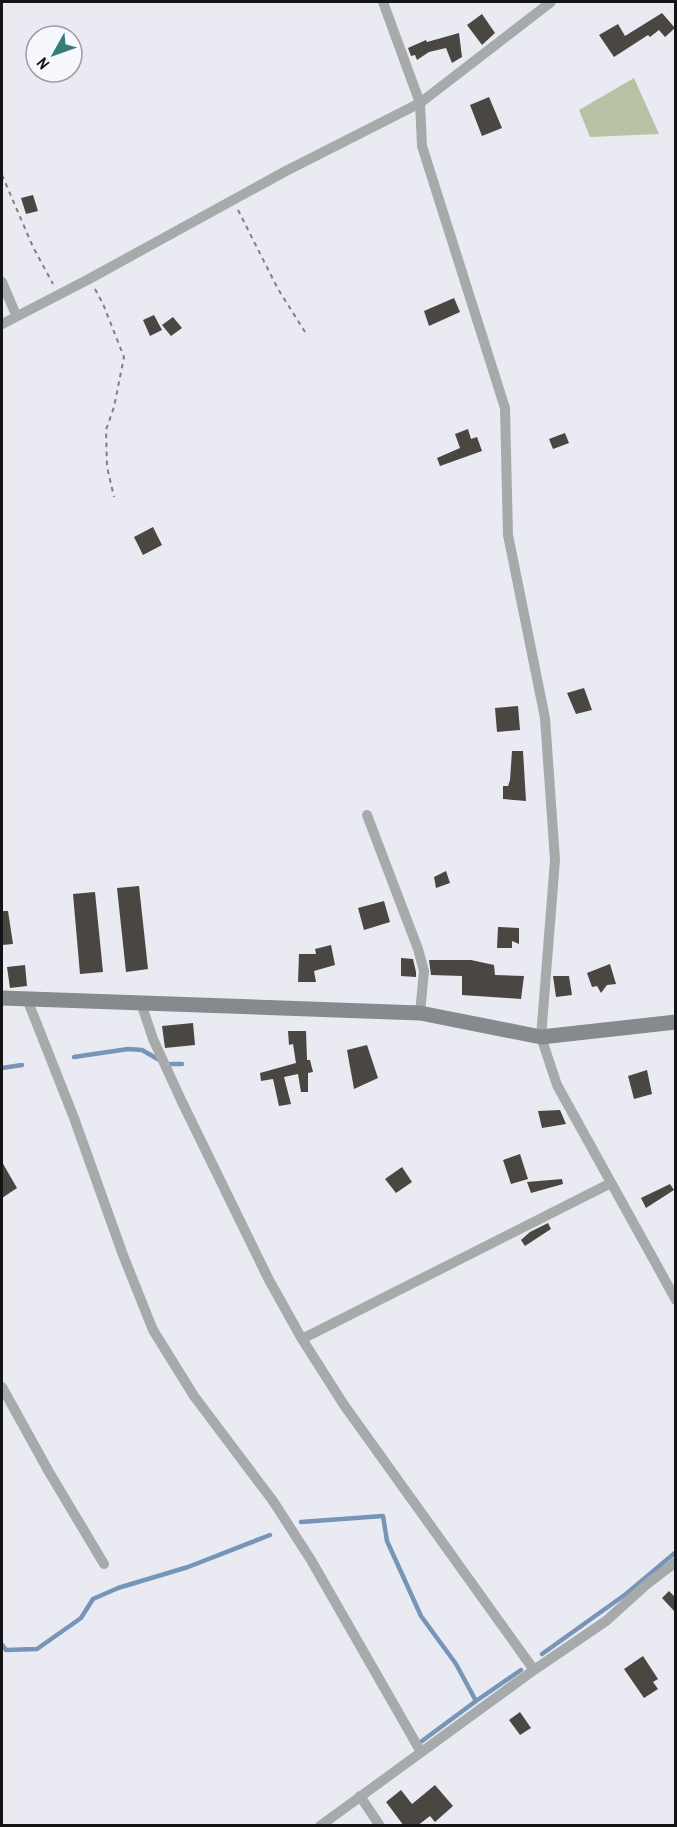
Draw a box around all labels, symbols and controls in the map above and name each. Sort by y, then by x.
north arrow [24,24,84,84]
text: N [31,53,54,74]

